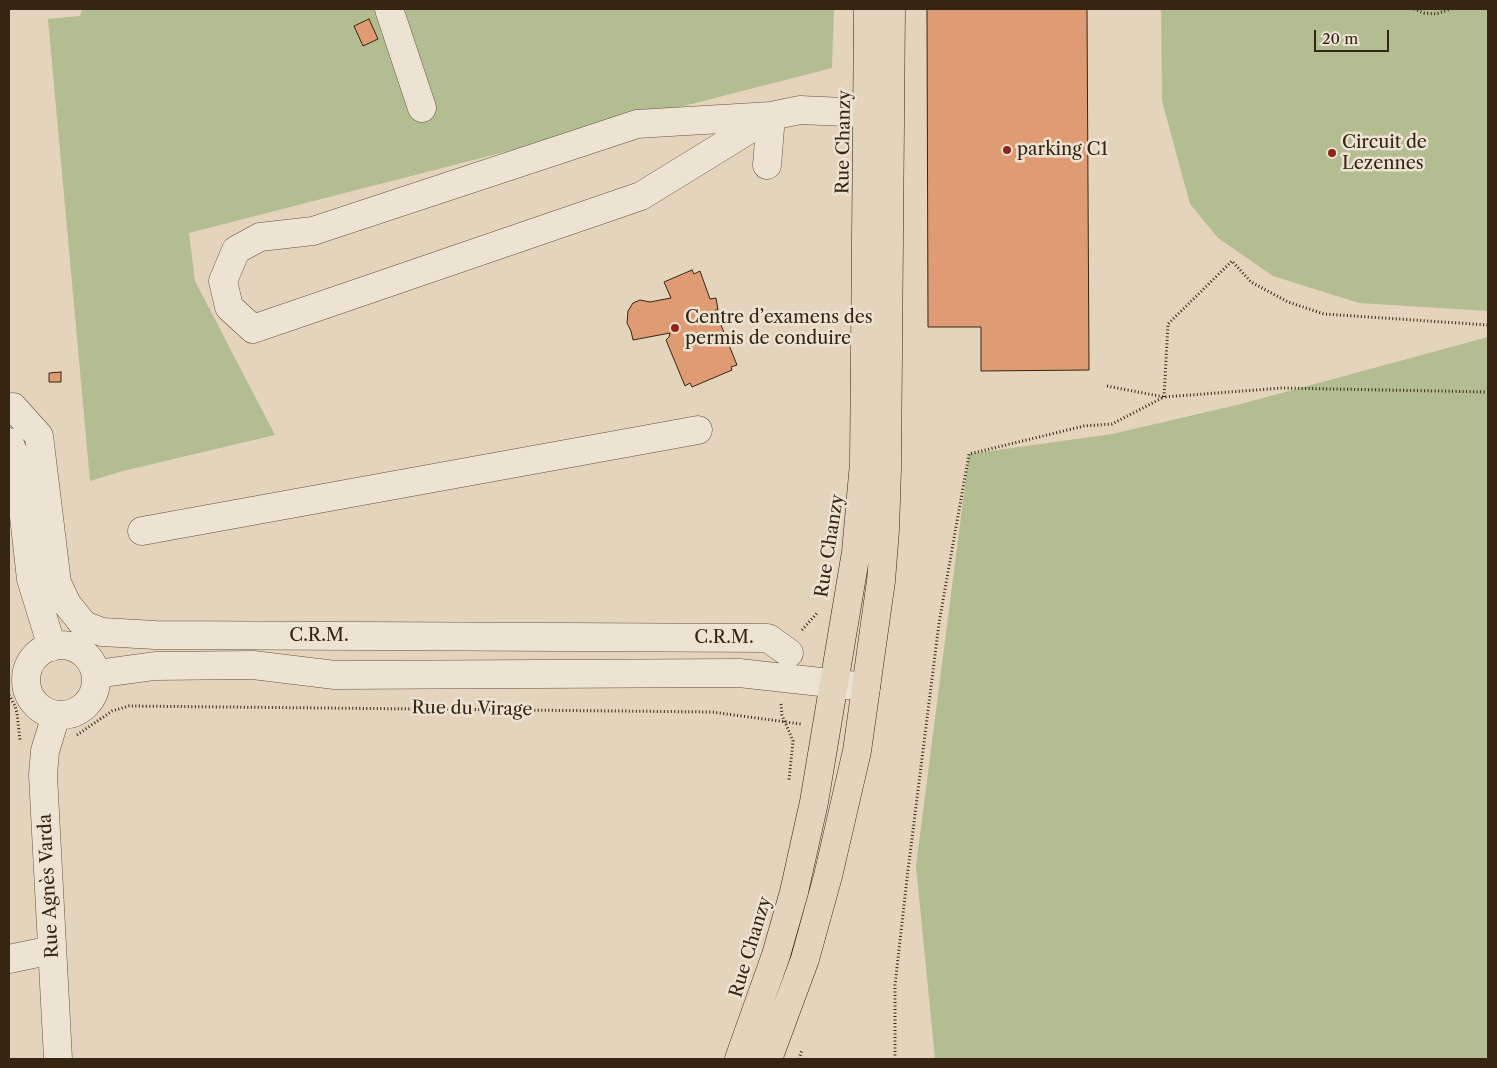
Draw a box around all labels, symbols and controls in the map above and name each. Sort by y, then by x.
scale bar [1317,20,1392,52]
text: 20 m [1322,29,1358,48]
street label: Rue Chanzy [832,90,856,194]
place label: Circuit de Lezennes [1342,132,1427,174]
place label: parking C1 [1017,139,1108,161]
marker: parking C1 [1001,144,1013,156]
marker: Circuit de Lezennes [1326,147,1338,159]
place label: Centre d’examens des permis de conduire [685,307,873,350]
marker: Centre d’examens des permis de conduire [669,322,681,334]
street label: Rue Chanzy [811,493,849,599]
street label: C.R.M. [289,625,349,647]
street label: C.R.M. [694,627,754,649]
street label: Rue du Virage [411,697,533,721]
street label: Rue Agnès Varda [34,813,64,959]
street label: Rue Chanzy [725,894,777,1000]

